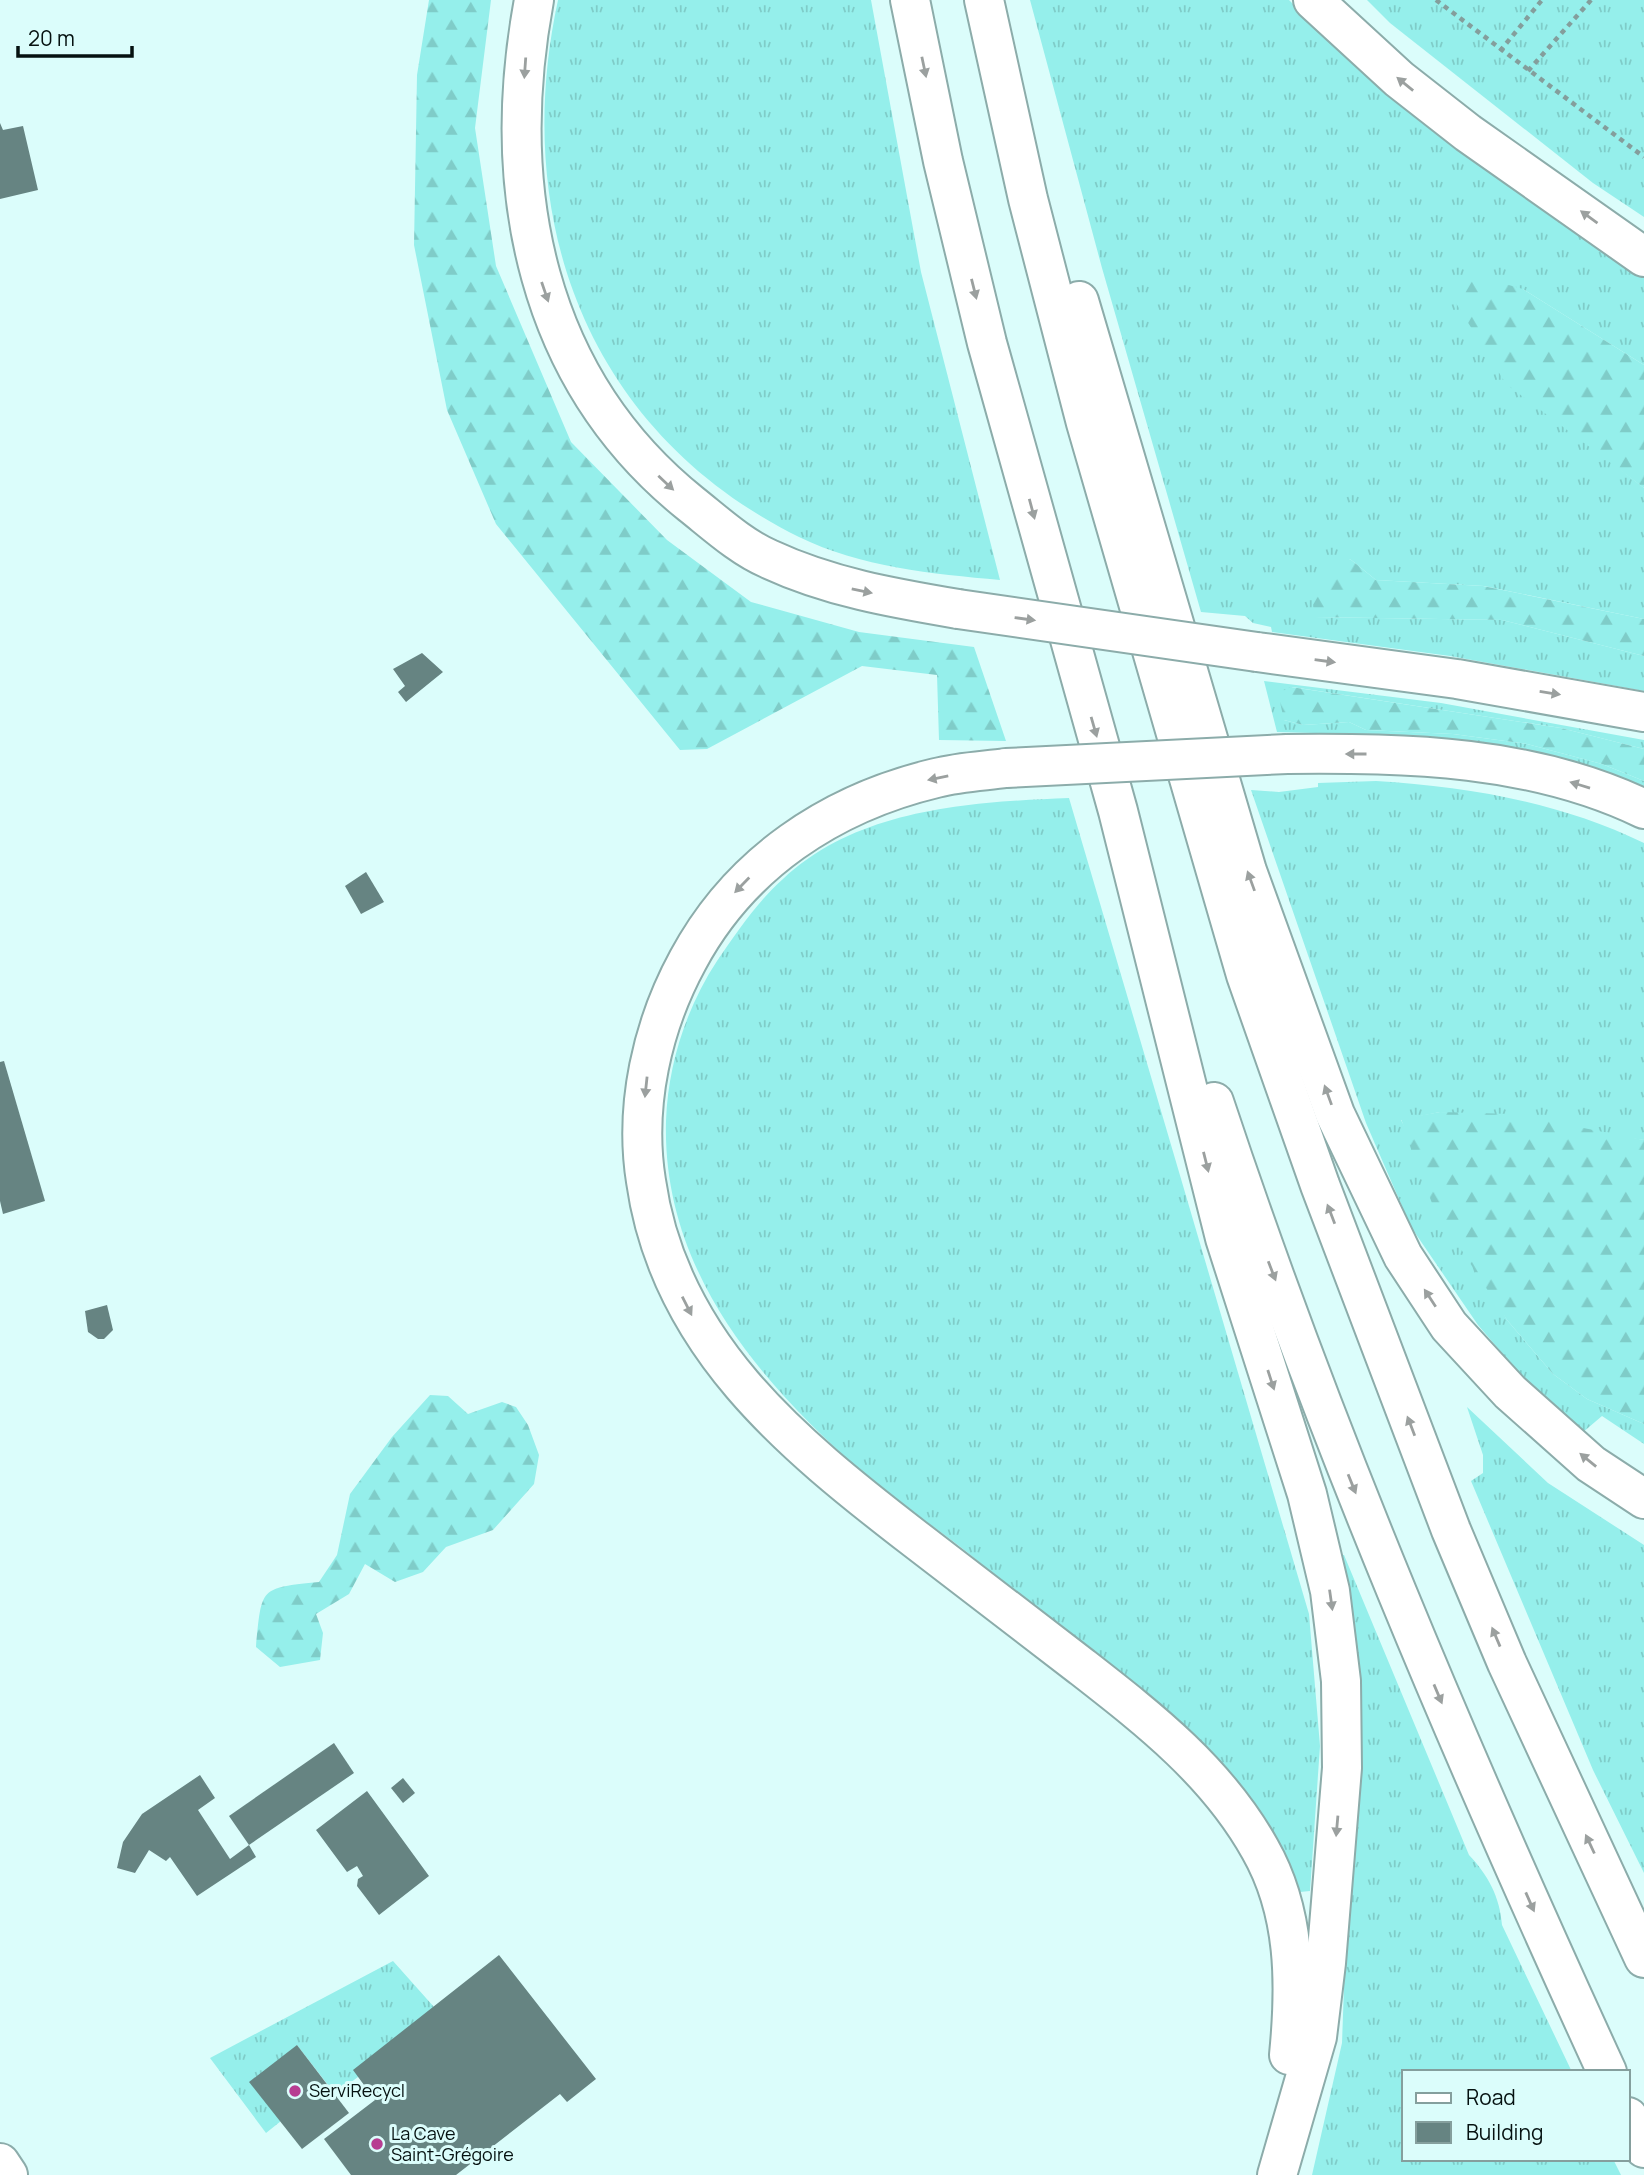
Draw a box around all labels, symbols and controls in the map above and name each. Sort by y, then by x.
scale bar [18,14,131,58]
text: 20 m [28,24,75,52]
one-way arrow [918,56,929,78]
one-way arrow [519,57,530,79]
one-way arrow [1396,76,1414,91]
one-way arrow [1580,210,1598,224]
one-way arrow [969,278,980,300]
one-way arrow [540,282,551,303]
one-way arrow [657,474,674,491]
one-way arrow [1028,498,1038,519]
one-way arrow [851,586,873,597]
one-way arrow [1014,613,1036,624]
one-way arrow [1314,656,1336,667]
one-way arrow [1539,688,1561,699]
one-way arrow [1090,717,1100,738]
one-way arrow [1345,748,1367,760]
one-way arrow [927,772,949,783]
one-way arrow [1569,779,1590,790]
one-way arrow [1245,870,1256,891]
one-way arrow [735,876,751,893]
one-way arrow [641,1076,652,1098]
one-way arrow [1322,1084,1333,1105]
one-way arrow [1201,1152,1212,1174]
one-way arrow [1325,1203,1336,1224]
one-way arrow [1267,1260,1278,1281]
one-way arrow [1424,1288,1437,1307]
one-way arrow [681,1296,692,1316]
one-way arrow [1266,1370,1276,1391]
one-way arrow [1405,1416,1416,1437]
one-way arrow [1579,1453,1597,1468]
one-way arrow [1347,1473,1358,1494]
one-way arrow [1325,1589,1336,1611]
one-way arrow [1490,1627,1501,1648]
one-way arrow [1432,1684,1444,1704]
one-way arrow [1331,1815,1342,1837]
one-way arrow [1585,1834,1596,1854]
one-way arrow [1525,1892,1536,1913]
legend [1402,2070,1630,2161]
place label: ServiRecycl [309,2078,405,2102]
marker: ServiRecycl [287,2083,303,2099]
text: Road [1466,2083,1516,2111]
text: Building [1466,2118,1543,2146]
place label: La Cave Saint-Grégoire [391,2121,514,2166]
marker: La Cave Saint-Grégoire [369,2136,385,2152]

